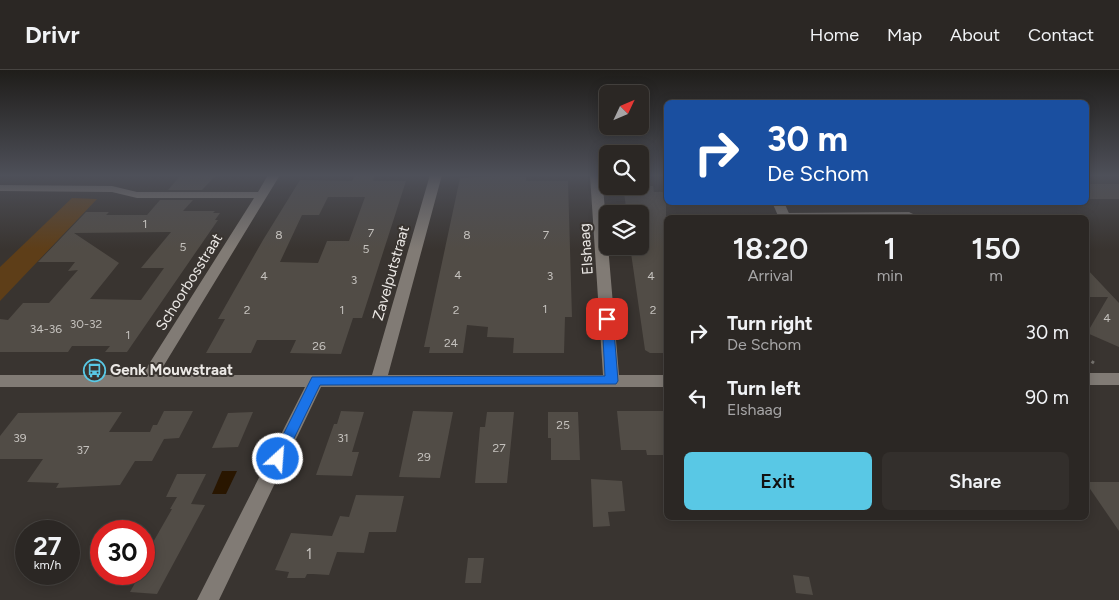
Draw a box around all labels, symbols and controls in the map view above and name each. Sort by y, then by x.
text: Drivr [25,20,80,49]
text: Home [810,24,859,46]
text: Map [887,24,922,46]
text: About [950,24,1000,46]
text: Contact [1028,24,1094,46]
north arrow [599,85,649,135]
map controls [599,85,649,255]
text: 30 m [767,118,848,160]
icon: right [684,120,749,185]
button: search [599,145,649,195]
text: De Schom [767,160,869,187]
button: layers [599,205,649,255]
house number: 1 [143,217,147,231]
street label: Zavelputstraat [369,223,413,323]
street label: Elshaag [575,223,597,275]
house number: 7 [368,226,375,240]
house number: 8 [275,228,283,242]
house number: 8 [463,228,471,242]
house number: 7 [543,228,550,242]
street label: Schoorbosstraat [152,230,226,334]
text: 18:20 [732,230,808,267]
text: 1 [884,230,896,267]
text: 150 [971,230,1021,267]
house number: 5 [180,240,187,254]
house number: 5 [363,242,370,256]
text: Arrival [748,266,793,285]
text: min [877,266,903,285]
text: m [989,266,1003,285]
house number: 4 [454,268,462,282]
house number: 4 [260,269,268,283]
house number: 3 [547,269,553,283]
house number: 4 [647,269,655,283]
house number: 3 [351,273,357,287]
pin [586,298,628,340]
house number: 1 [543,302,547,316]
house number: 2 [244,303,250,317]
house number: 1 [340,303,344,317]
house number: 2 [453,303,459,317]
house number: 2 [650,303,656,317]
icon: arrive [593,305,621,333]
house number: 4 [1103,311,1111,325]
text: Turn right [727,312,813,335]
house number: 30-32 [70,317,102,331]
icon: right [684,319,712,347]
text: 30 m [1026,321,1069,344]
house number: 34-36 [30,322,62,336]
house number: 1 [126,328,130,342]
text: De Schom [727,335,801,354]
house number: 24 [444,336,459,350]
house number: 26 [312,339,326,353]
bus stop icon: Genk Mouwstraat [82,358,106,382]
place label: Genk Mouwstraat [110,361,233,379]
text: Turn left [727,377,801,400]
icon: left [684,384,712,412]
text: 90 m [1025,386,1069,409]
text: Elshaag [727,400,782,419]
house number: 25 [556,418,570,432]
house number: 39 [13,431,27,445]
house number: 31 [337,431,349,445]
position arrow [251,432,303,484]
house number: 27 [492,441,506,455]
house number: 37 [77,443,90,457]
house number: 29 [417,450,431,464]
button: Exit [684,452,872,510]
button: Share [882,452,1069,510]
speed limit sign: 30 [90,520,155,585]
text: 27 [33,531,62,561]
house number: 1 [306,545,312,563]
text: km/h [34,558,61,572]

